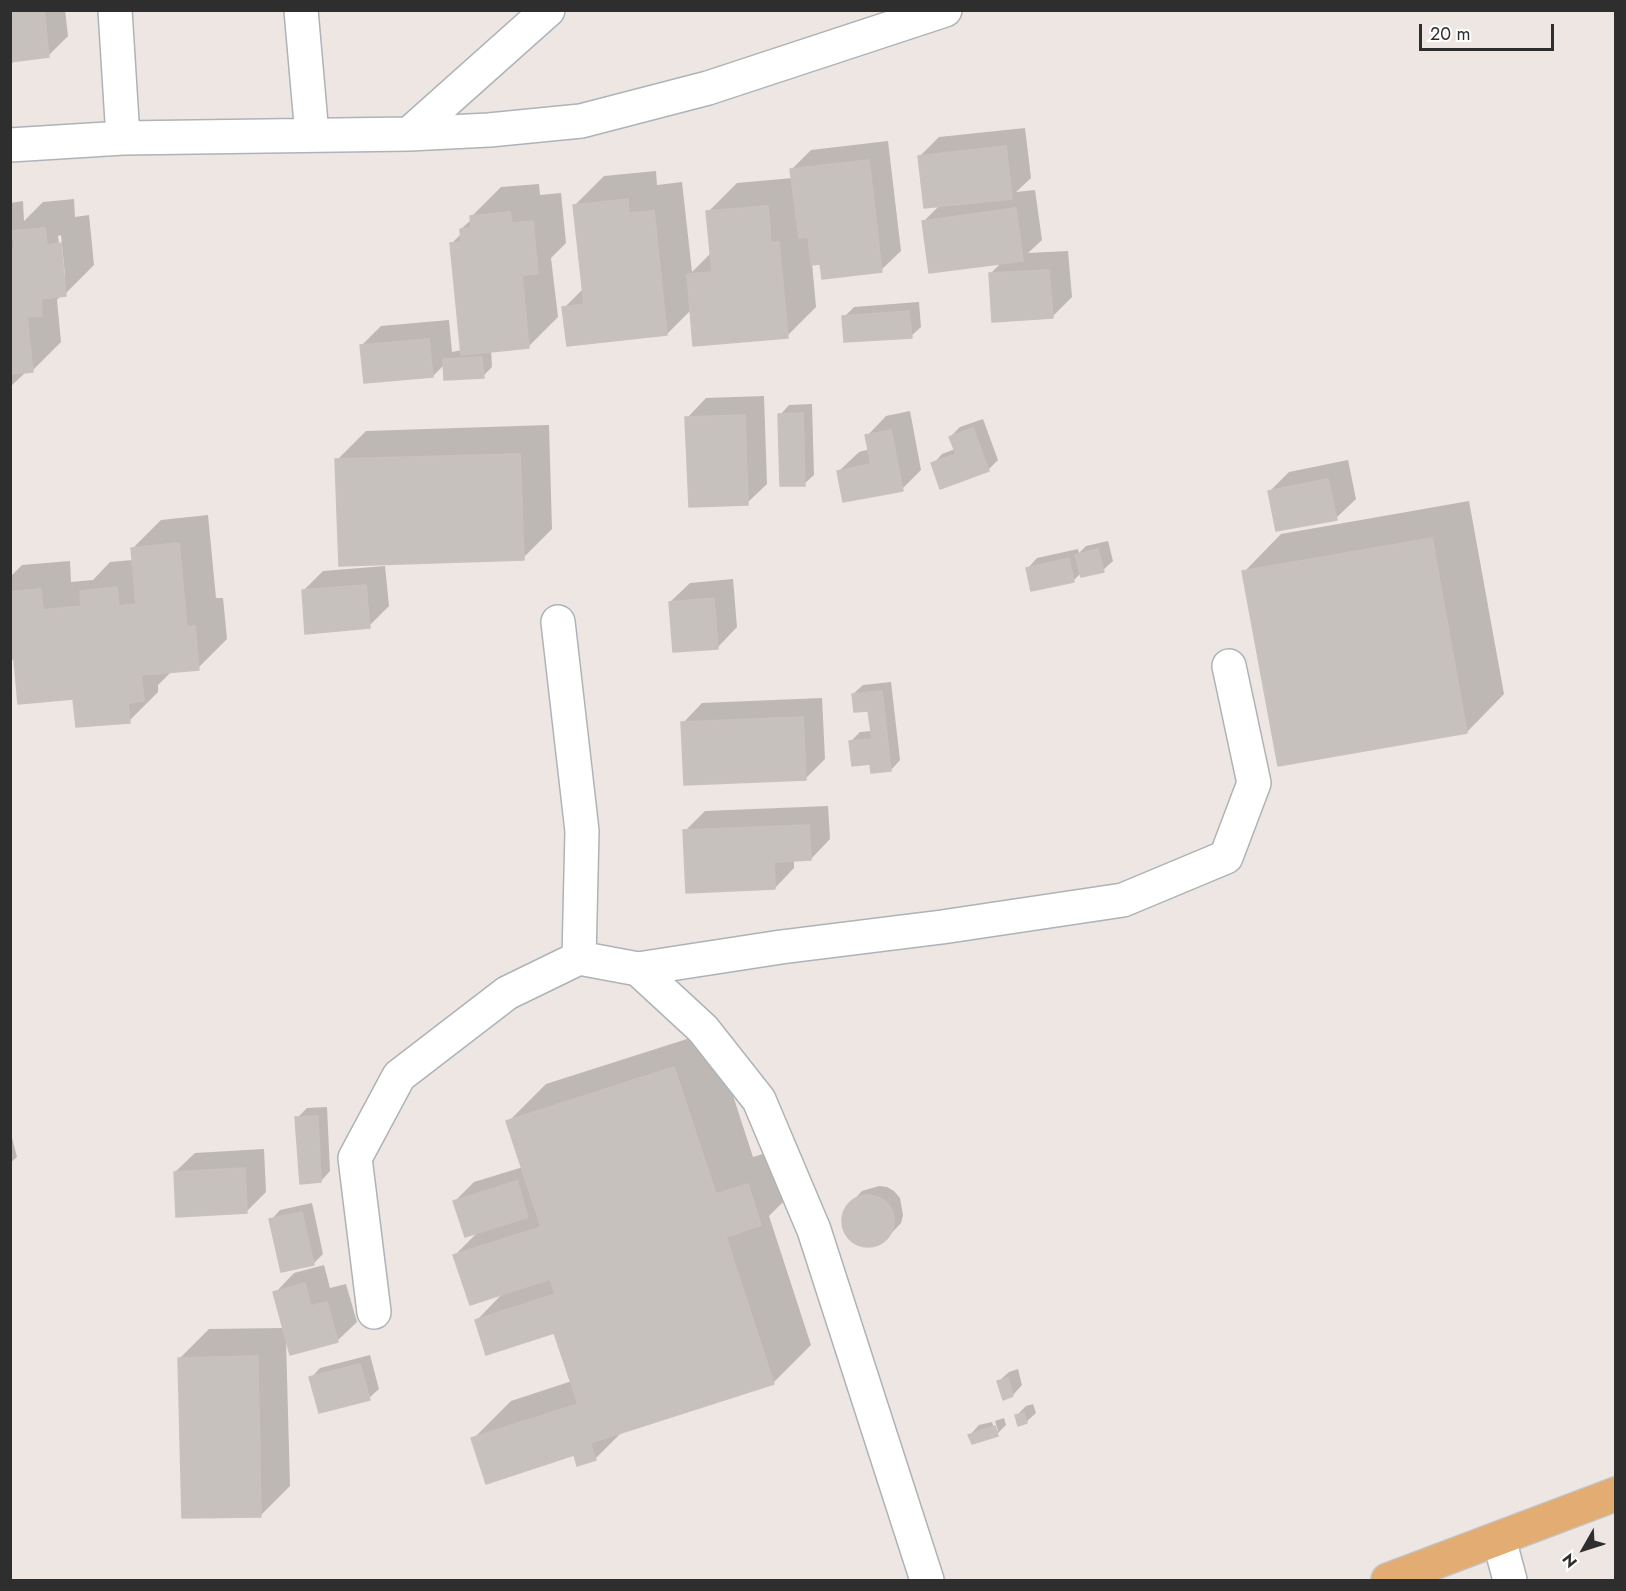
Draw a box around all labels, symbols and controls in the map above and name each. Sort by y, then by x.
scale bar [1422,12,1557,50]
text: 20 m [1430,21,1470,47]
north arrow [1554,1519,1614,1579]
text: N [1557,1548,1583,1573]

